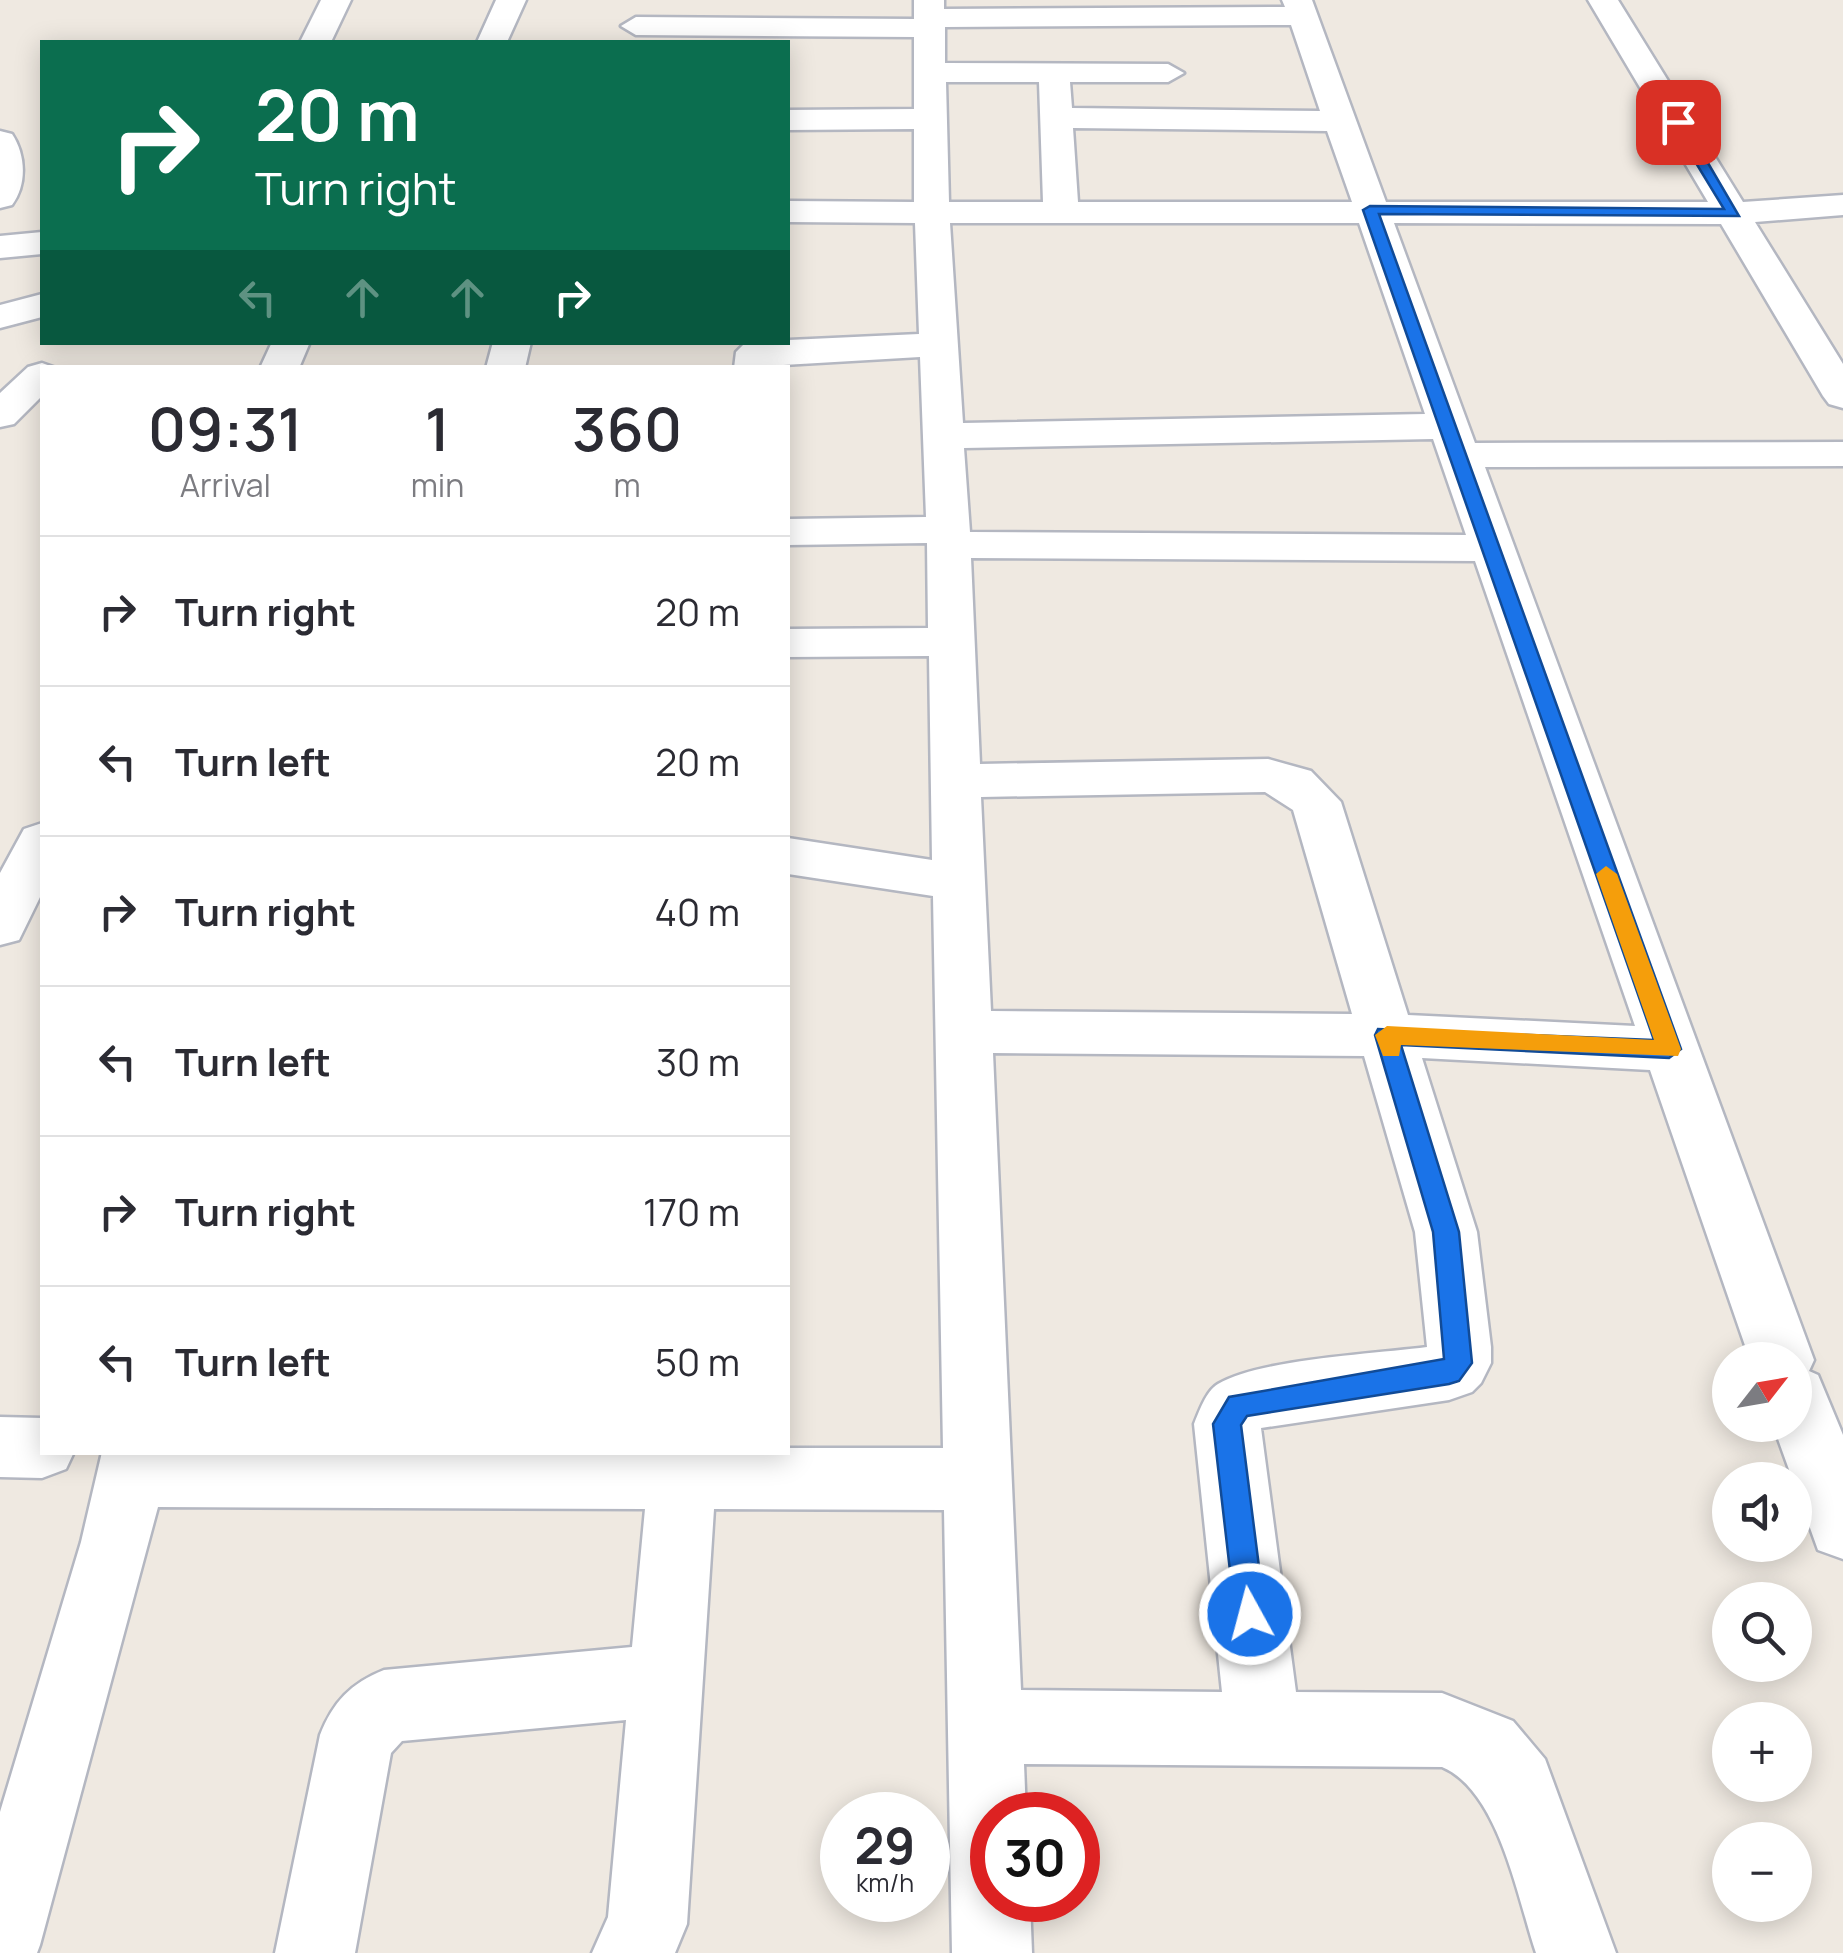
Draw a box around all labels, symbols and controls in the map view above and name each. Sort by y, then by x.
text: 20 m [255,66,420,162]
icon: right [90,80,220,210]
pin [1636,80,1721,165]
icon: arrive [1651,95,1706,150]
text: Turn right [255,157,456,219]
icon: left [230,270,285,325]
icon: ahead [335,270,390,325]
icon: ahead [440,270,495,325]
icon: right [545,270,600,325]
text: 09:31 [148,387,303,469]
text: 1 [425,387,450,469]
text: 360 [572,387,682,469]
text: Arrival [180,463,271,507]
text: min [411,463,464,507]
text: m [614,463,641,507]
icon: right [90,584,145,639]
text: Turn right [175,585,356,637]
text: 20 m [655,585,740,637]
icon: left [90,734,145,789]
text: Turn left [175,735,331,787]
text: 20 m [655,735,740,787]
icon: right [90,884,145,939]
text: Turn right [175,885,356,937]
text: 40 m [655,885,740,937]
icon: left [90,1034,145,1089]
text: Turn left [175,1035,331,1087]
text: 30 m [656,1035,740,1087]
icon: right [90,1184,145,1239]
text: Turn right [175,1185,356,1237]
text: 170 m [643,1185,740,1237]
icon: left [90,1334,145,1389]
text: Turn left [175,1335,331,1387]
text: 50 m [655,1335,740,1387]
north arrow [1712,1342,1812,1442]
map controls [1712,1342,1812,1922]
button: sound [1712,1462,1812,1562]
position arrow [1198,1562,1302,1666]
button: search [1712,1582,1812,1682]
button: + [1712,1702,1812,1802]
speed limit sign: 30 [970,1792,1100,1922]
text: 29 [855,1811,915,1879]
button: − [1712,1822,1812,1922]
text: km/h [856,1865,914,1900]

